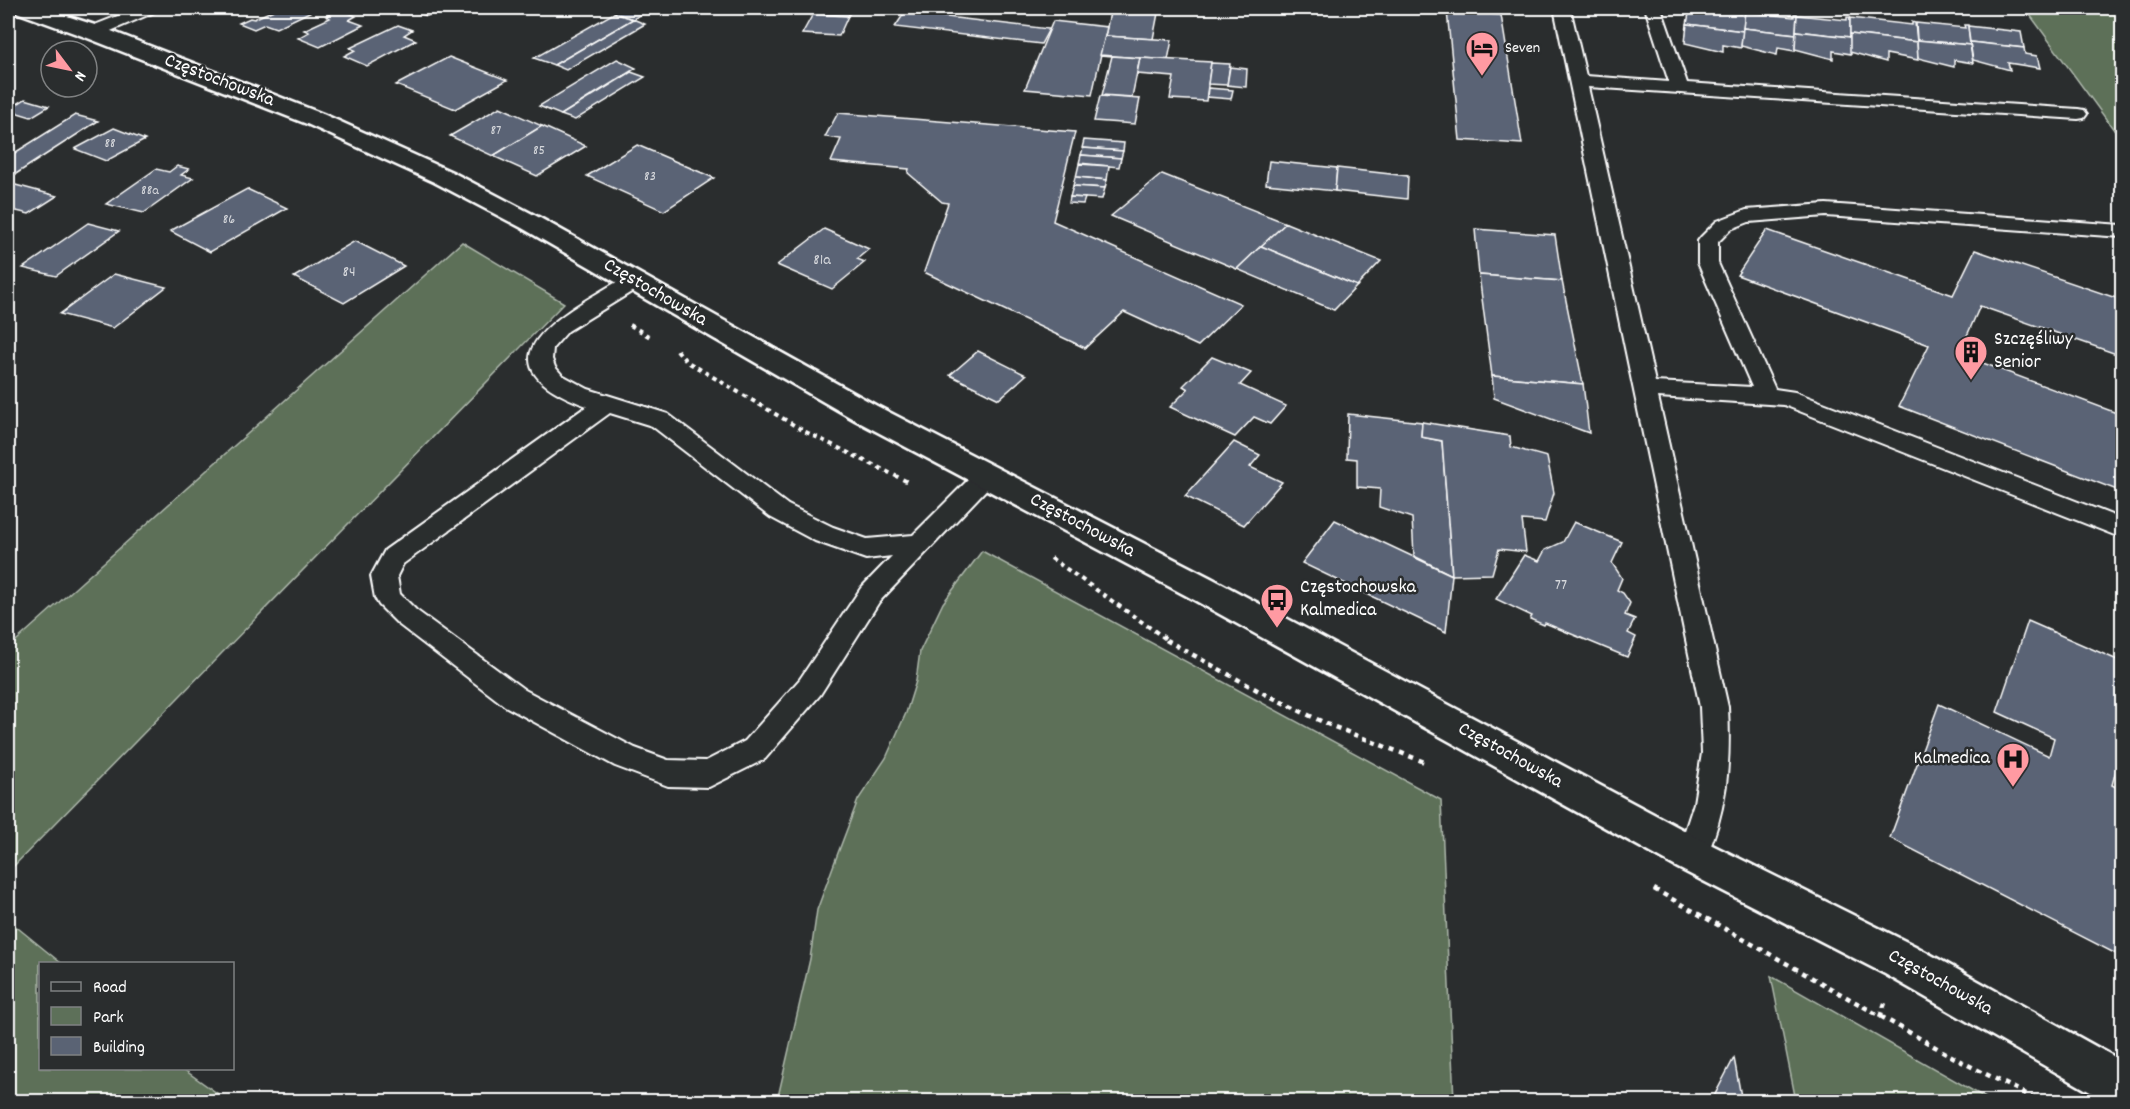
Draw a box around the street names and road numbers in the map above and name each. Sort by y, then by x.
street label: Częstochowska [160,47,279,115]
street label: Częstochowska [598,252,713,334]
street label: Częstochowska [1024,486,1140,566]
street label: Częstochowska [1452,716,1568,797]
street label: Częstochowska [1882,943,1998,1024]

